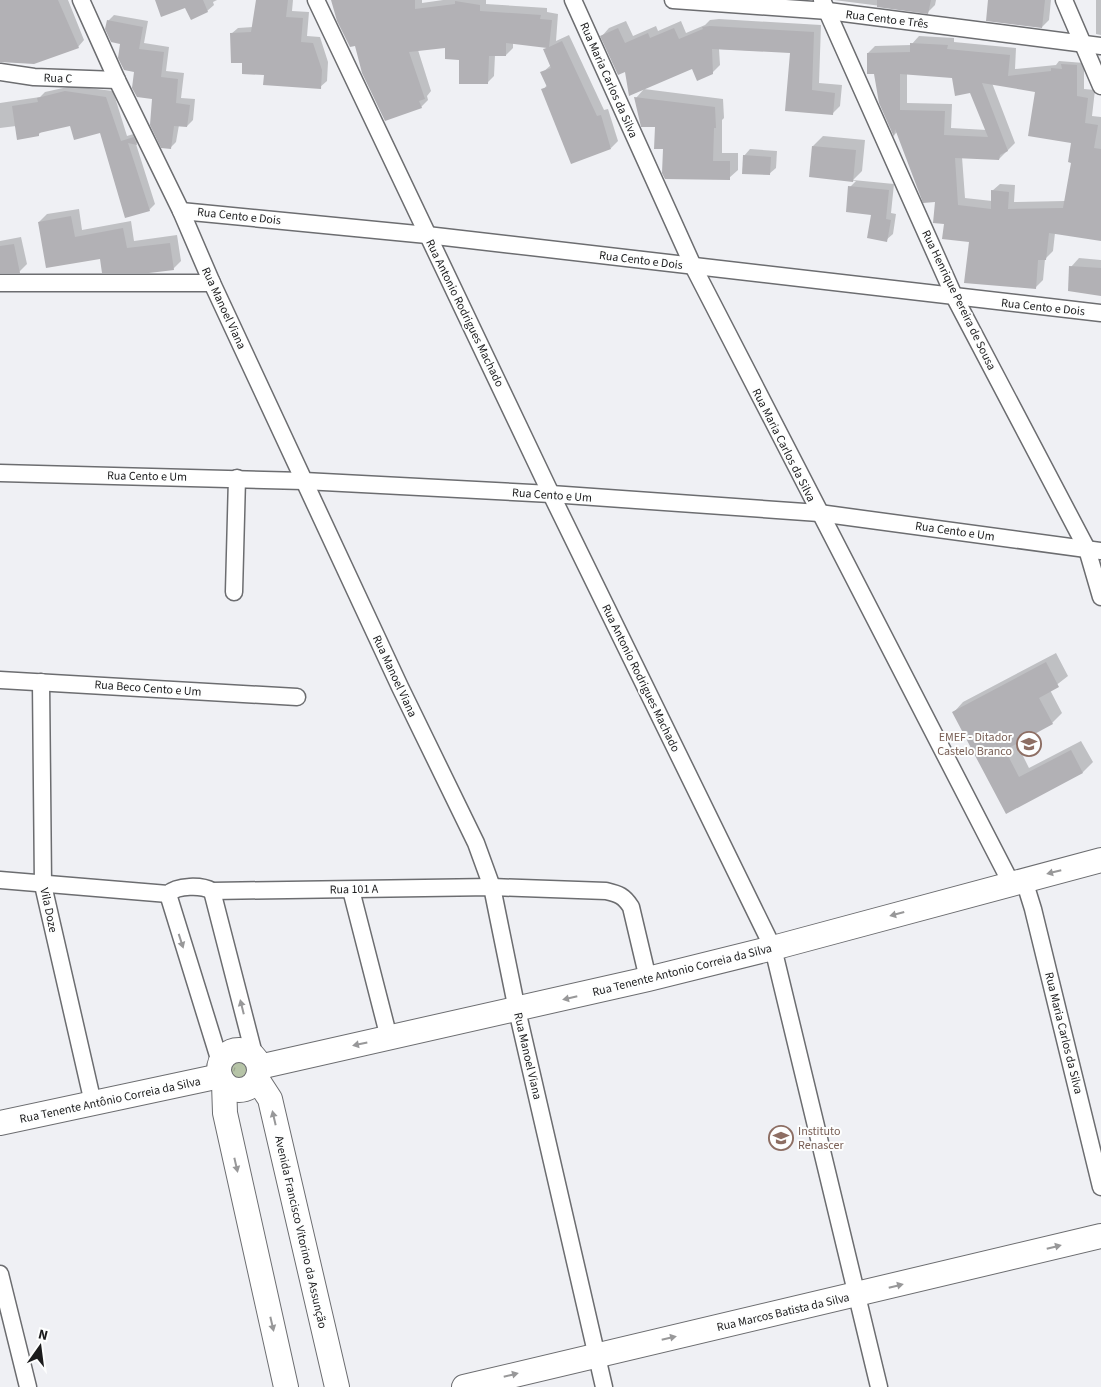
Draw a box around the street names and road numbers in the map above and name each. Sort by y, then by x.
street label: Rua Cento e Três [845,6,929,33]
street label: Rua Maria Carlos da Silva [575,20,642,141]
street label: Rua C [43,70,73,87]
street label: Rua Cento e Dois [196,204,282,229]
street label: Rua Henrique Pereira de Sousa [917,227,1000,373]
street label: Rua Antonio Rodrigues Machado [421,236,508,390]
street label: Rua Cento e Dois [598,247,684,274]
street label: Rua Manoel Viana [197,264,250,352]
street label: Rua Cento e Dois [1000,295,1086,320]
street label: Rua Maria Carlos da Silva [748,386,820,505]
street label: Rua Cento e Um [107,467,187,486]
street label: Rua Cento e Um [511,484,593,507]
street label: Rua Cento e Um [914,518,996,545]
street label: Rua Antonio Rodrigues Machado [597,601,684,755]
street label: Rua Manoel Viana [368,632,421,720]
street label: Rua Beco Cento e Um [94,676,202,701]
street label: Rua 101 A [330,881,379,898]
street label: Vila Doze [35,886,62,934]
street label: Rua Tenente Antonio Correia da Silva [591,940,774,1001]
street label: Rua Maria Carlos da Silva [1040,970,1087,1096]
street label: Rua Manoel Viana [509,1011,546,1101]
street label: Rua Tenente Antônio Correia da Silva [18,1073,202,1128]
street label: Avenida Francisco Vitorino da Assunção [270,1134,331,1330]
street label: Rua Marcos Batista da Silva [715,1289,851,1336]

